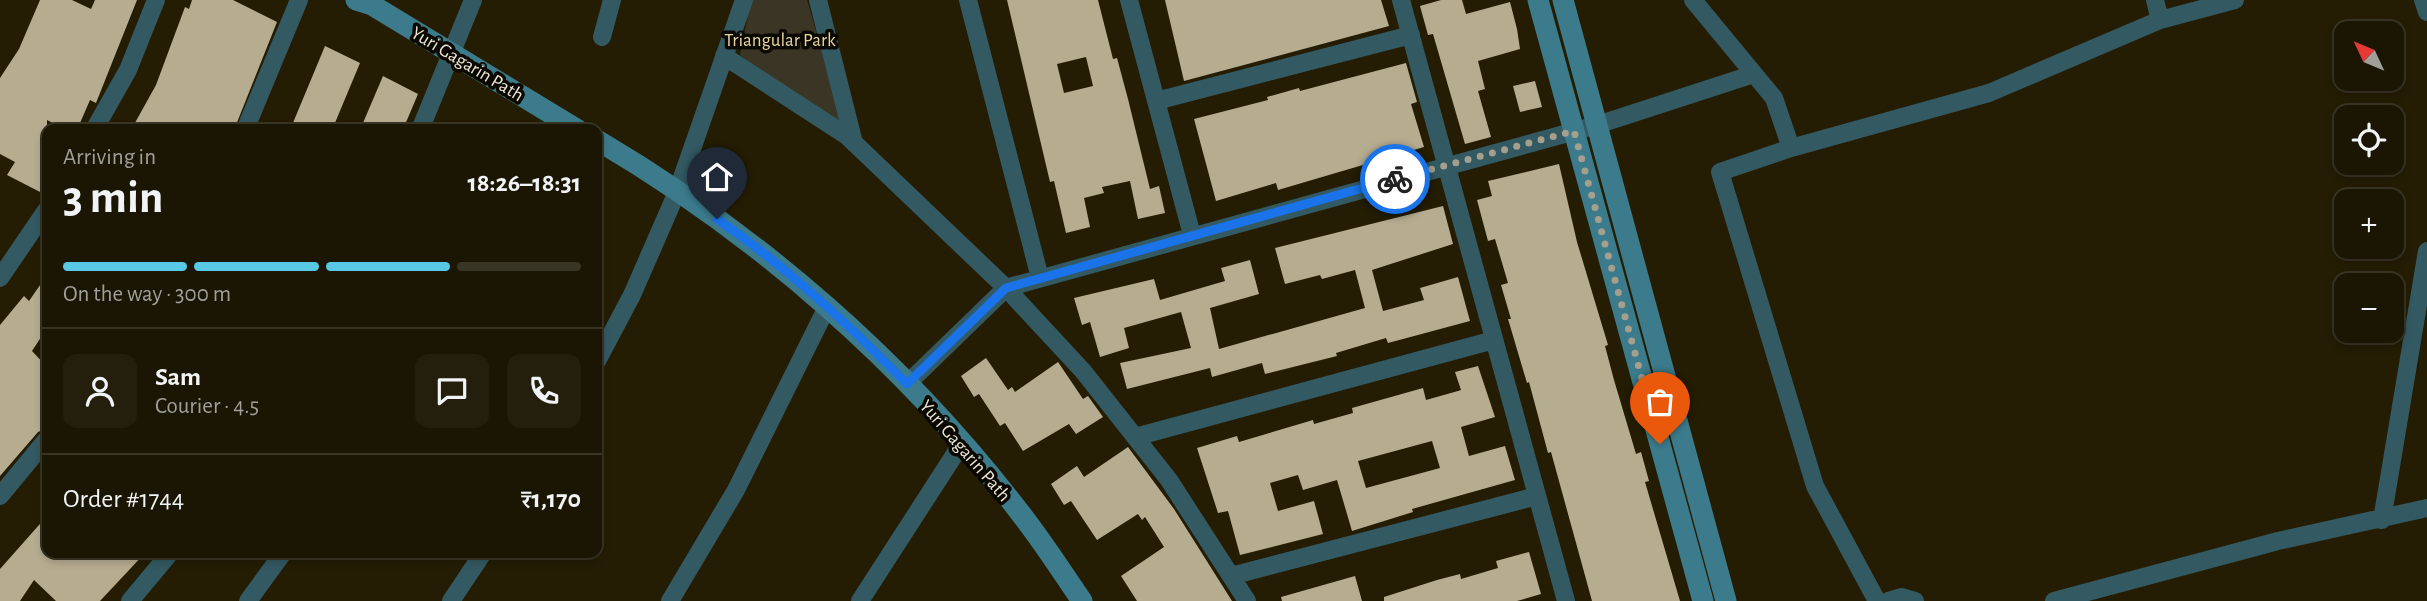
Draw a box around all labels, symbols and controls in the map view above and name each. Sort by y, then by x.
north arrow [2334,21,2404,91]
map controls [2334,21,2404,343]
street label: Yuri Gagarin Path [408,23,527,105]
park label: Triangular Park [724,31,836,50]
button: locate [2334,105,2404,175]
courier [1360,144,1430,214]
text: Arriving in [63,146,156,169]
pin [687,147,747,219]
icon: home [698,158,736,196]
icon: bike [1376,160,1414,198]
text: 18:26–18:31 [467,170,581,196]
text: 3 min [63,175,163,221]
button: + [2334,189,2404,259]
button: − [2334,273,2404,343]
text: On the way · 300 m [63,283,231,306]
button: person [63,354,137,428]
button: chat [415,354,489,428]
button: phone [507,354,581,428]
text: Sam [155,364,201,390]
pin [1630,372,1690,444]
icon: bag [1641,383,1679,421]
text: Courier · 4.5 [155,395,259,418]
street label: Yuri Gagarin Path [916,397,1014,505]
text: Order #1744 [63,486,184,512]
text: ₹1,170 [521,486,581,512]

